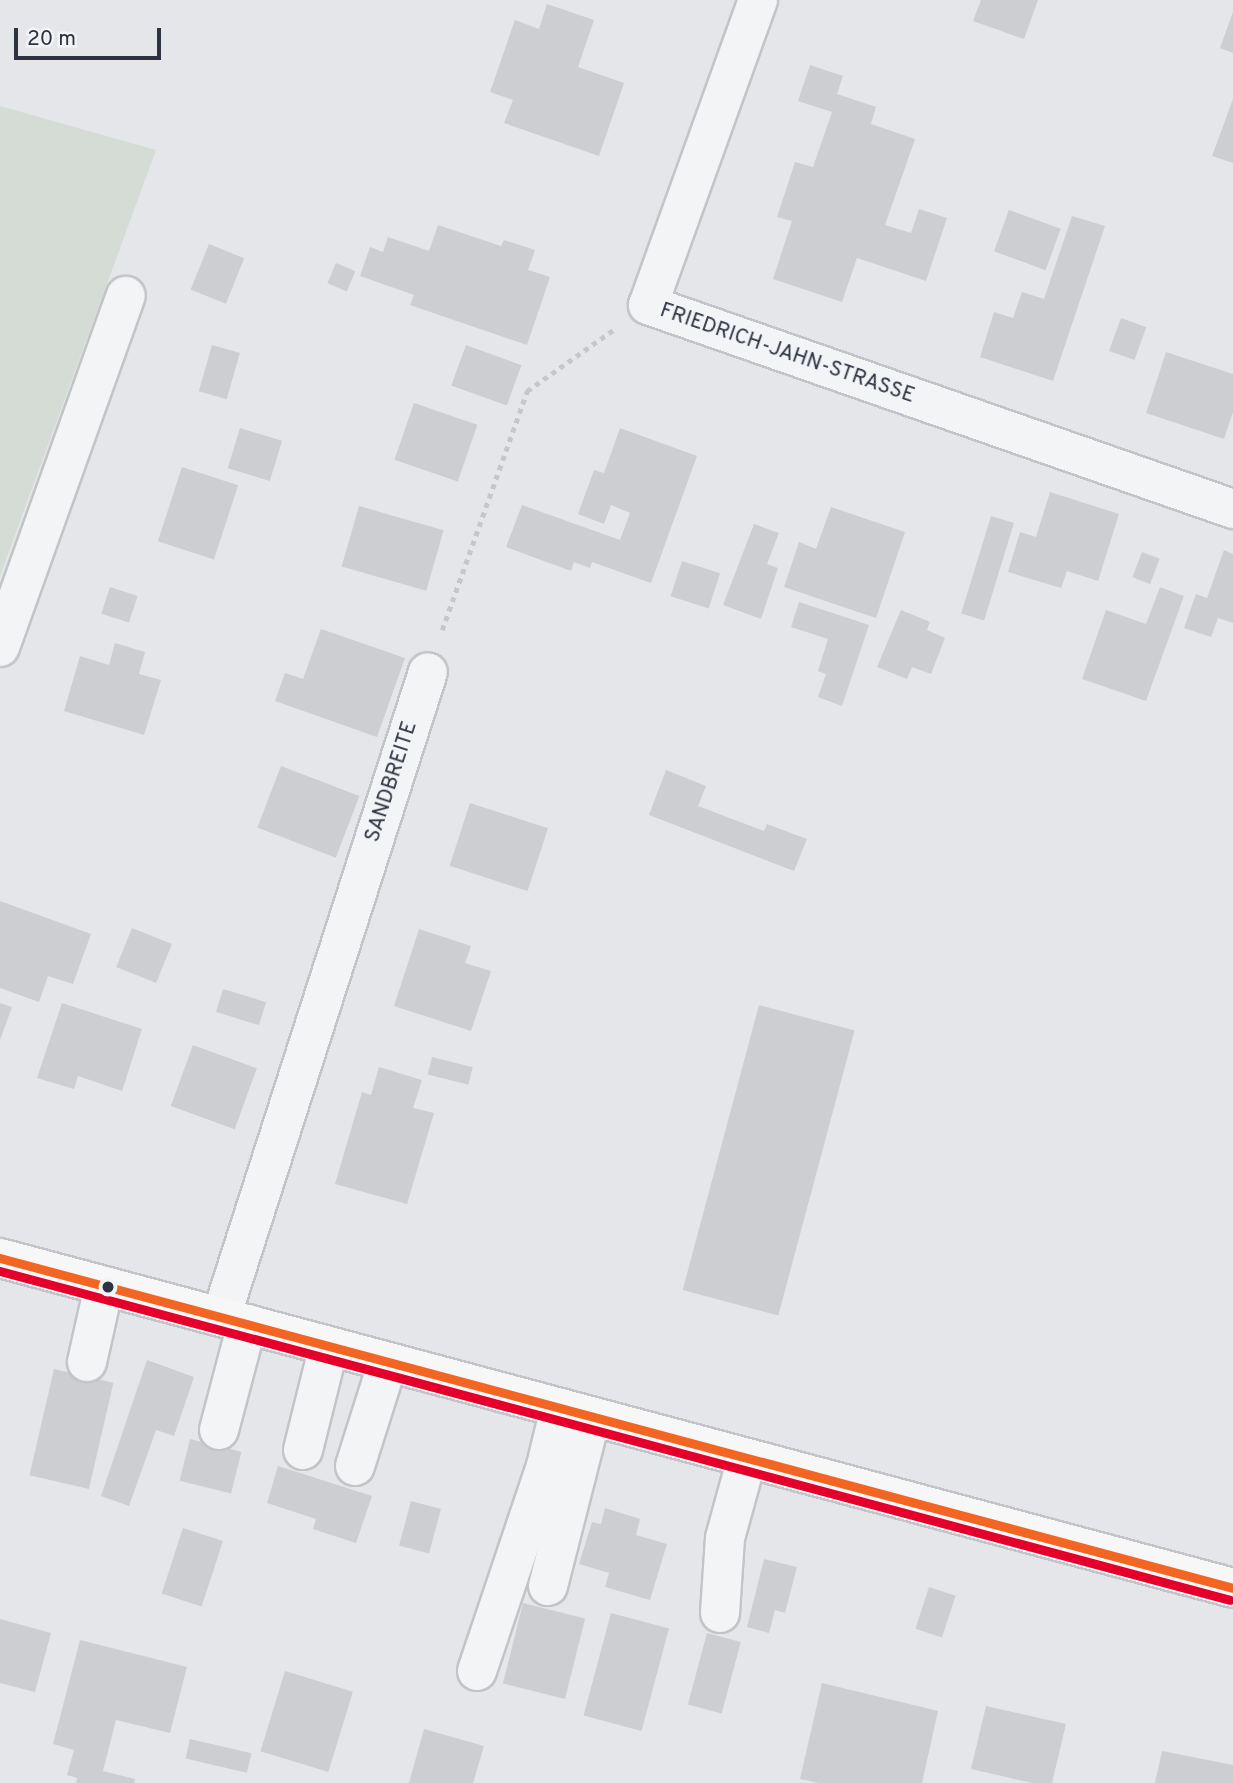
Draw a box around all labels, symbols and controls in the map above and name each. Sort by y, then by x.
scale bar [18,14,164,58]
text: 20 m [27,26,76,53]
street label: FRIEDRICH-JAHN-STRASSE [656,299,918,409]
street label: SANDBREITE [361,718,423,846]
unlabelled marker [101,1280,115,1294]

